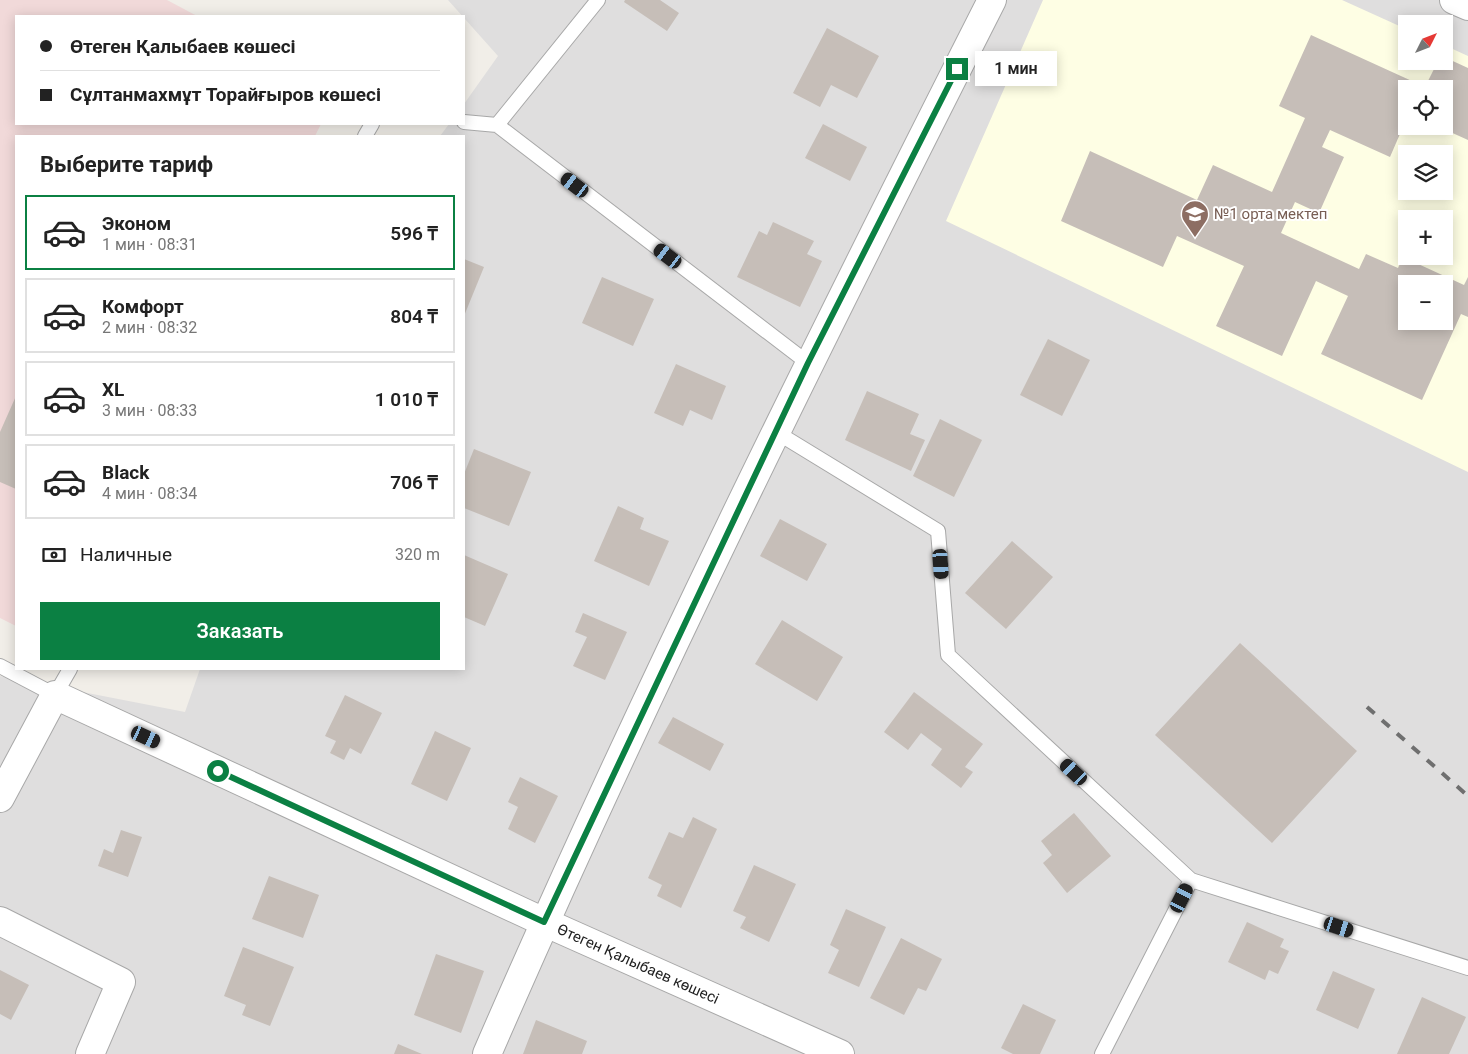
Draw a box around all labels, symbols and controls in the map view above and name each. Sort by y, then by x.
north arrow [1398,15,1452,70]
map controls [1398,15,1453,330]
text: Өтеген Қалыбаев көшесі [70,35,296,58]
callout: 1 мин [974,52,1057,86]
route end [946,58,968,80]
text: 1 мин [994,59,1038,78]
button: locate [1398,80,1453,135]
text: Сұлтанмахмұт Торайғыров көшесі [70,83,381,106]
button: layers [1398,145,1453,200]
text: Выберите тариф [40,152,213,177]
car [558,170,591,200]
school or university icon: №1 орта мектеп [1180,199,1210,238]
place label: №1 орта мектеп [1214,205,1327,223]
icon: car [42,210,87,255]
button: + [1398,210,1453,265]
text: Эконом [102,212,171,235]
text: 596 ₸ [390,222,438,245]
text: 1 мин · 08:31 [102,235,197,254]
car [651,241,684,271]
button: − [1398,275,1453,330]
icon: car [42,293,87,338]
text: Комфорт [102,295,184,318]
text: 804 ₸ [390,305,438,328]
text: 2 мин · 08:32 [102,318,197,337]
icon: car [42,376,87,421]
text: XL [102,378,124,401]
text: 1 010 ₸ [375,388,438,411]
text: 3 мин · 08:33 [102,401,197,420]
icon: car [42,459,87,504]
text: Black [102,461,149,484]
text: 706 ₸ [390,471,438,494]
text: 4 мин · 08:34 [102,484,197,503]
icon: cash [40,541,68,569]
text: Наличные [80,543,172,566]
text: 320 m [395,545,440,564]
car [932,549,949,579]
button: Заказать [40,602,440,660]
car [129,724,162,750]
car [1057,756,1090,788]
route start [207,760,229,782]
car [1168,881,1195,915]
car [1322,915,1355,939]
street label: Өтеген Қалыбаев көшесі [554,920,722,1008]

